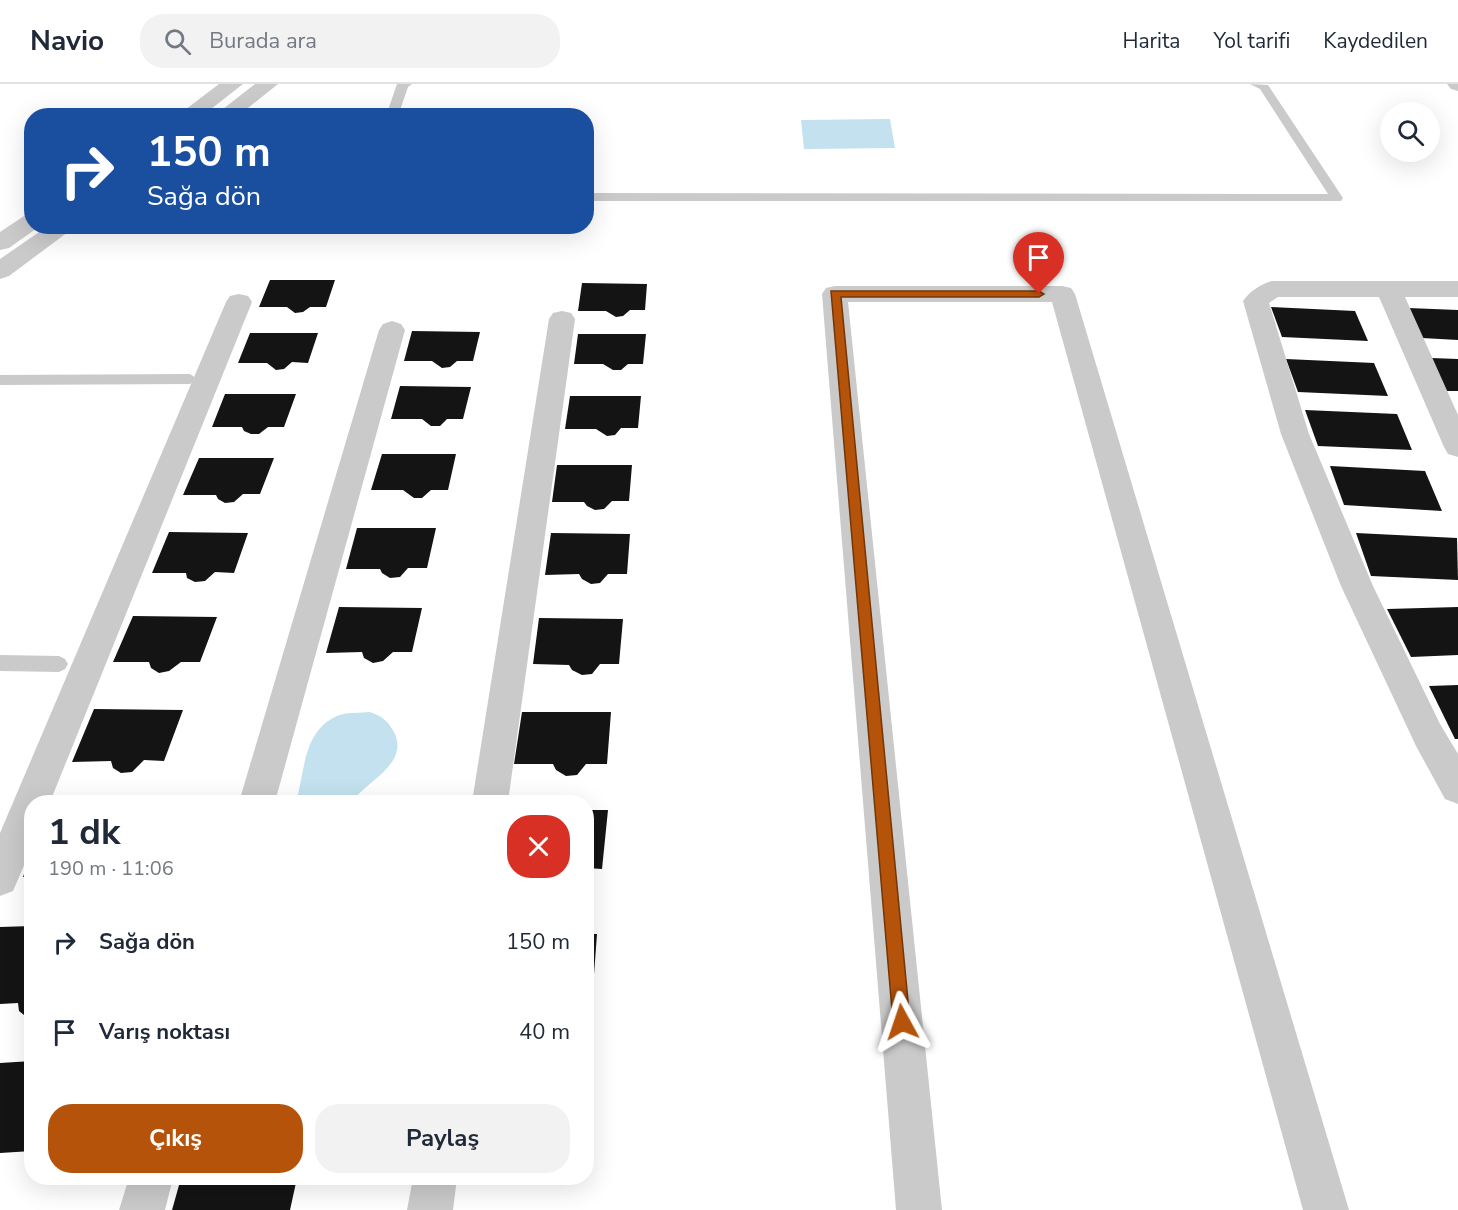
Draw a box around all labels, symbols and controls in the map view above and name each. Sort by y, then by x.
search box [140,14,560,68]
text: Navio [30,22,104,60]
icon: search [161,25,194,58]
text: Burada ara [209,26,317,56]
text: Harita [1122,27,1180,55]
text: Yol tarifi [1213,27,1290,55]
text: Kaydedilen [1323,27,1428,55]
map controls [1380,102,1440,162]
button: search [1380,102,1440,162]
text: 150 m [147,124,271,181]
icon: right [48,132,126,210]
text: Sağa dön [147,178,261,215]
pin [1013,232,1064,294]
icon: arrive [1022,241,1055,274]
text: 1 dk [48,808,120,857]
button: close [507,815,570,878]
text: 190 m · 11:06 [48,855,174,882]
icon: right [48,926,81,959]
text: Sağa dön [99,927,195,957]
text: 150 m [506,927,570,957]
position arrow [870,990,934,1054]
icon: arrive [48,1016,81,1049]
text: Varış noktası [99,1017,230,1047]
text: 40 m [519,1017,570,1047]
button: Çıkış [48,1104,303,1173]
button: Paylaş [315,1104,570,1173]

